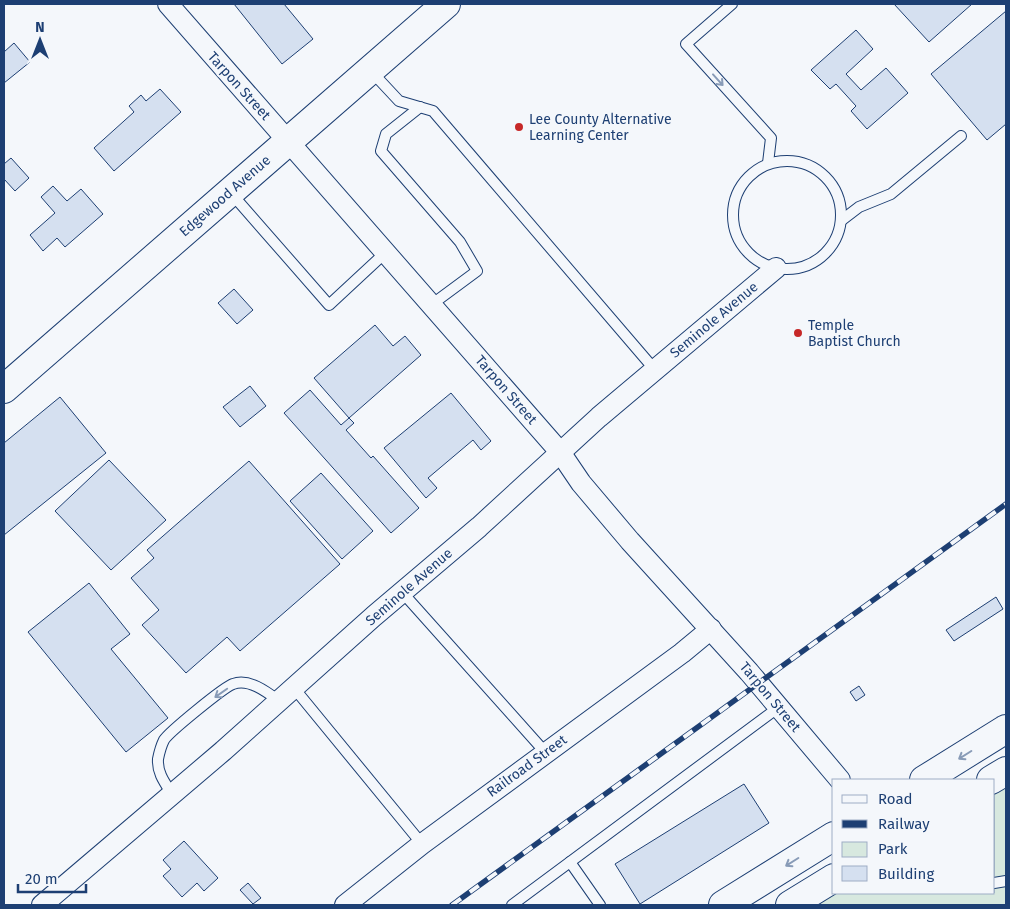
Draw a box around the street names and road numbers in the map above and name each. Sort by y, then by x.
street label: Tarpon Street [204,48,275,124]
street label: Edgewood Avenue [176,152,274,240]
street label: Seminole Avenue [667,278,761,362]
street label: Tarpon Street [471,352,541,429]
street label: Seminole Avenue [362,545,456,629]
street label: Tarpon Street [736,659,805,736]
street label: Railroad Street [484,731,571,801]

